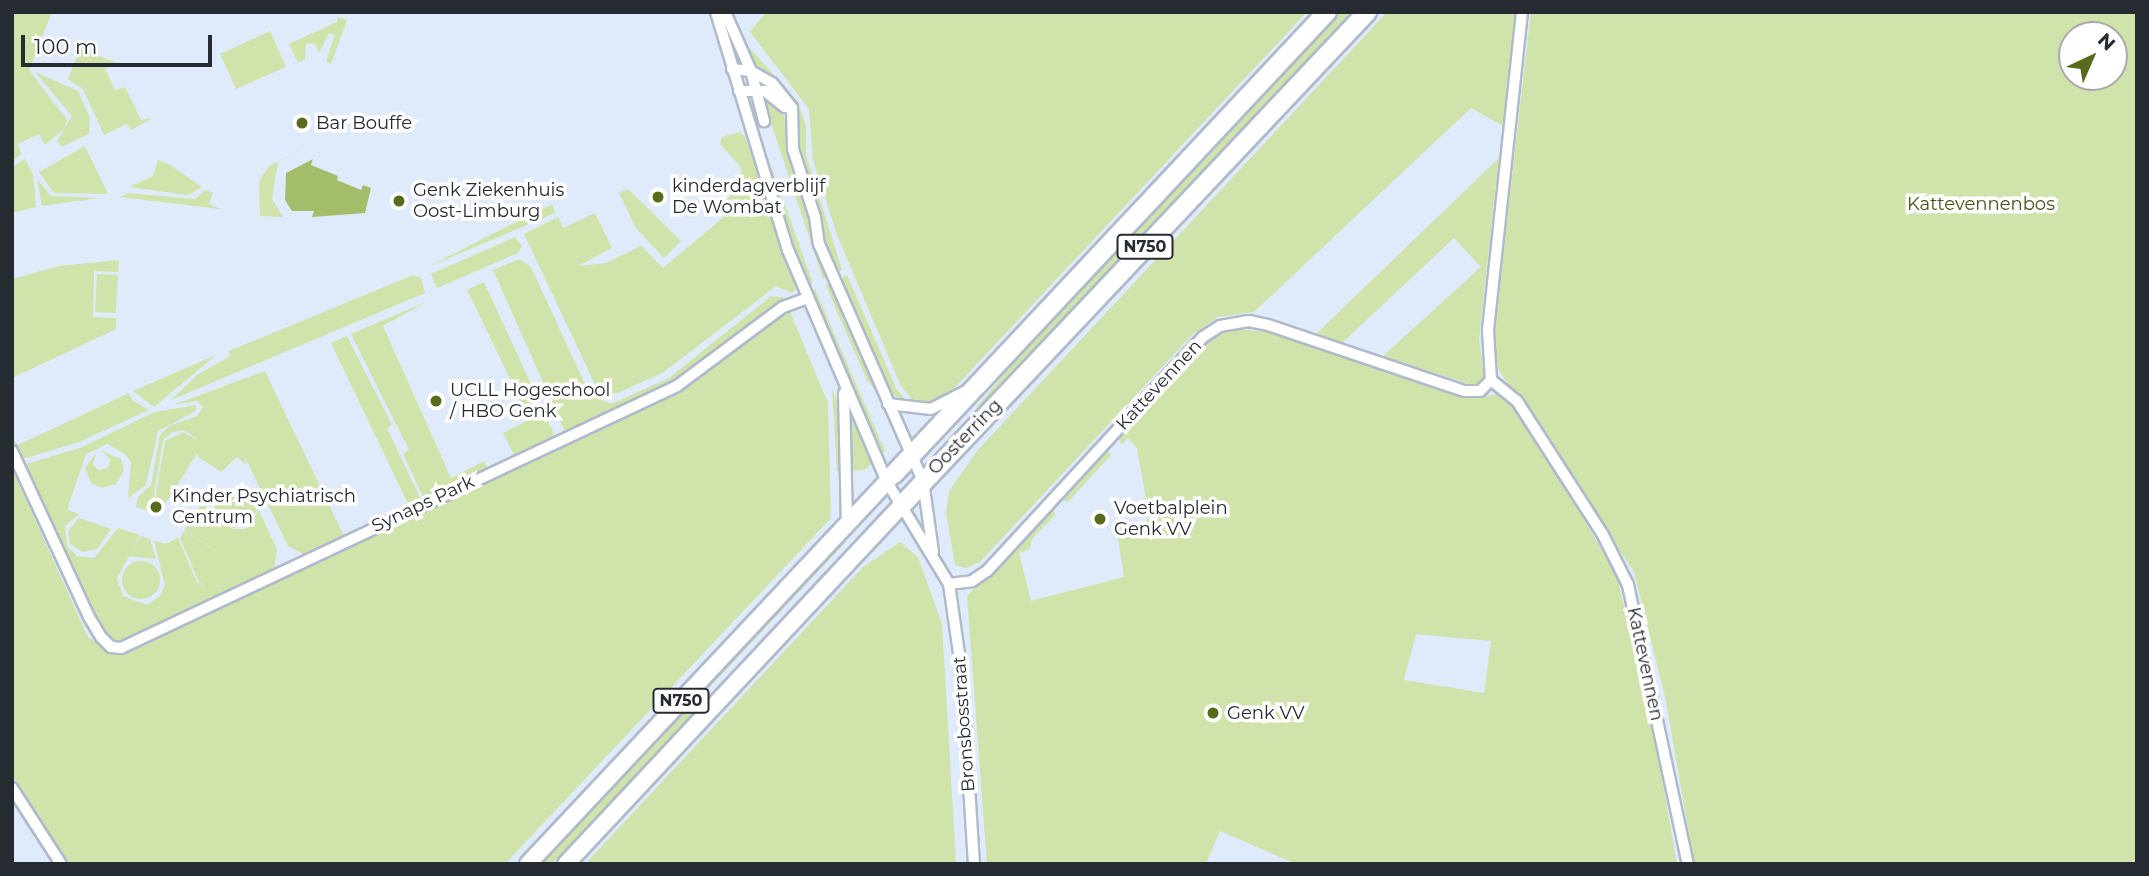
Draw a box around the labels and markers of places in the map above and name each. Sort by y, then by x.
place label: Bar Bouffe [316,112,412,134]
marker: Bar Bouffe [294,115,310,131]
place label: kinderdagverblijf De Wombat [672,176,825,218]
place label: Genk Ziekenhuis Oost-Limburg [413,180,564,222]
marker: kinderdagverblijf De Wombat [650,189,666,205]
marker: Genk Ziekenhuis Oost-Limburg [391,193,407,209]
place label: UCLL Hogeschool / HBO Genk [450,380,610,422]
marker: UCLL Hogeschool / HBO Genk [428,393,444,409]
place label: Kinder Psychiatrisch Centrum [172,486,356,528]
marker: Kinder Psychiatrisch Centrum [146,497,166,517]
place label: Voetbalplein Genk VV [1114,498,1228,540]
marker: Voetbalplein Genk VV [1092,511,1108,527]
place label: Genk VV [1227,702,1305,724]
marker: Genk VV [1205,705,1221,721]

